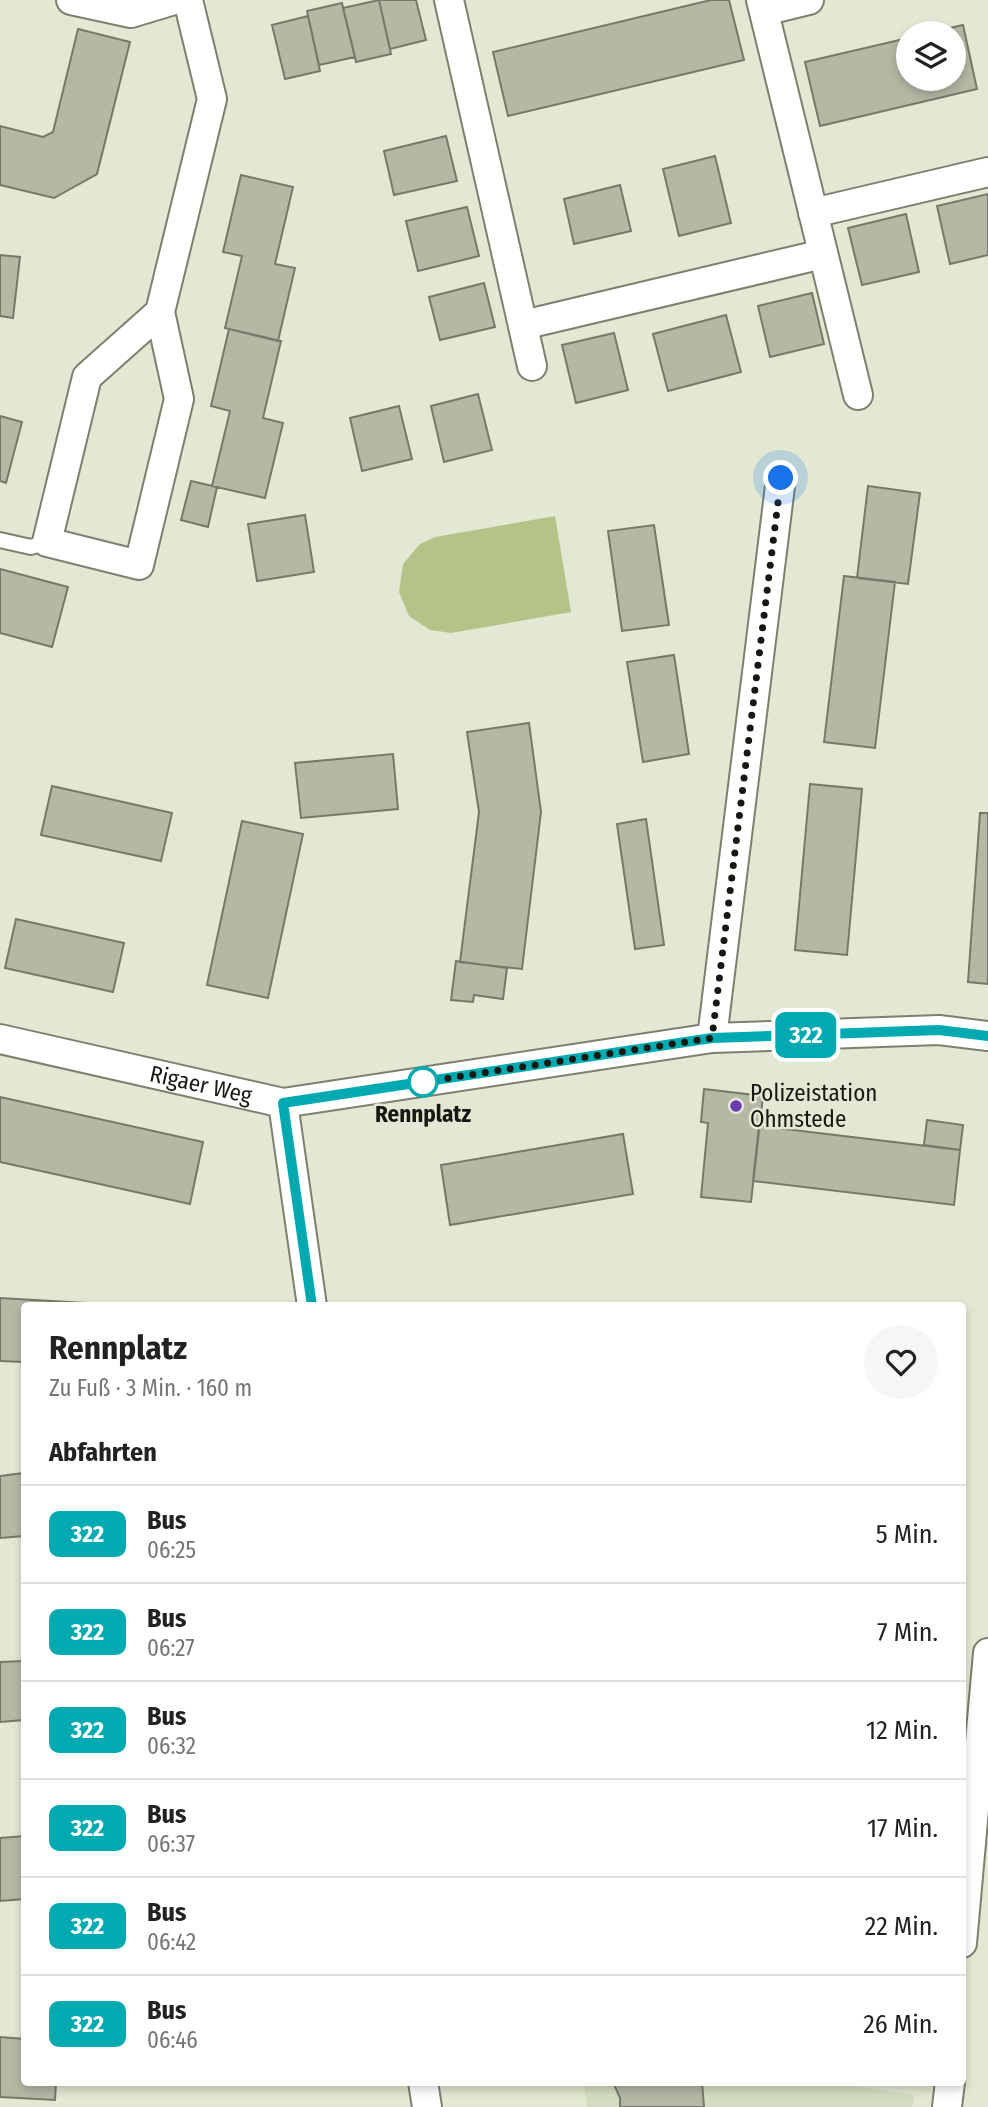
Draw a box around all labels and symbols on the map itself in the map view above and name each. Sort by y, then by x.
your location [763,460,798,495]
line badge: 322 [766,1012,846,1058]
street label: Rigaer Weg [147,1059,255,1110]
marker: Rennplatz [408,1067,438,1097]
place label: Polizeistation Ohmstede [750,1079,877,1133]
marker: Polizeistation Ohmstede [728,1098,744,1114]
place label: Rennplatz [375,1100,471,1128]

